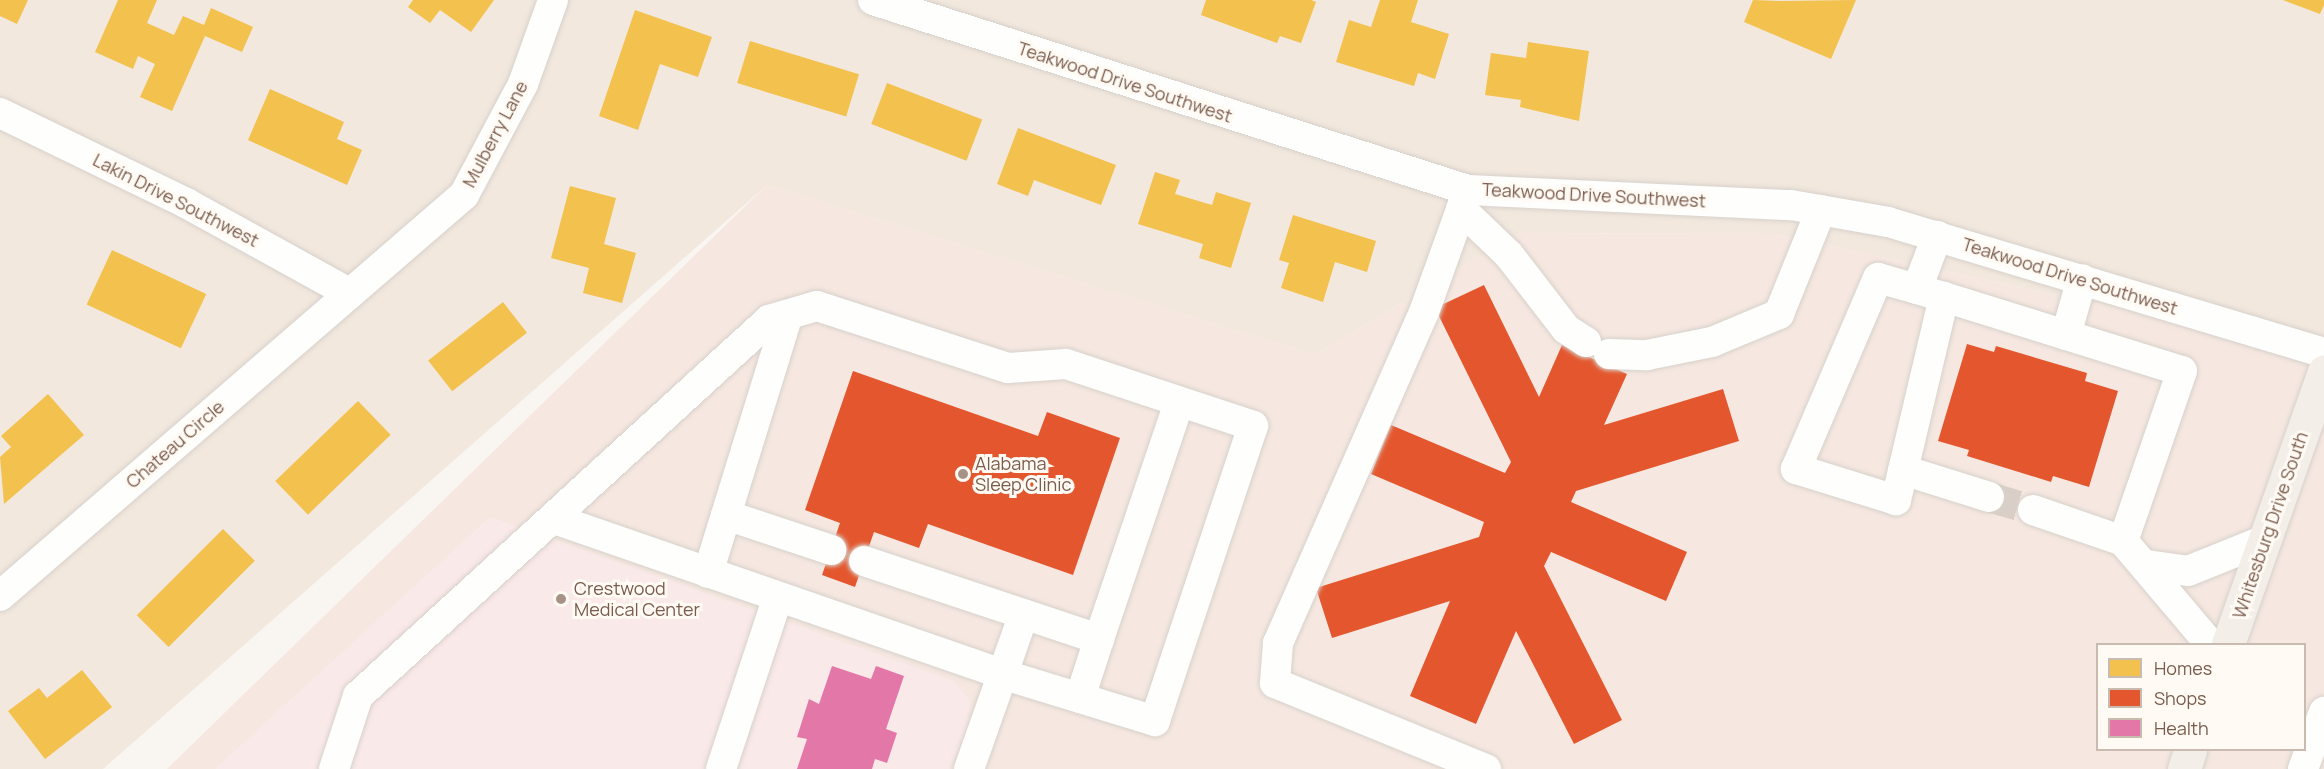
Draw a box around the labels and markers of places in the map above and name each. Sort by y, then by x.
place label: Alabama Sleep Clinic [975,453,1071,496]
marker: Alabama Sleep Clinic [956,467,970,481]
place label: Crestwood Medical Center [574,578,700,620]
marker: Crestwood Medical Center [552,590,570,608]

